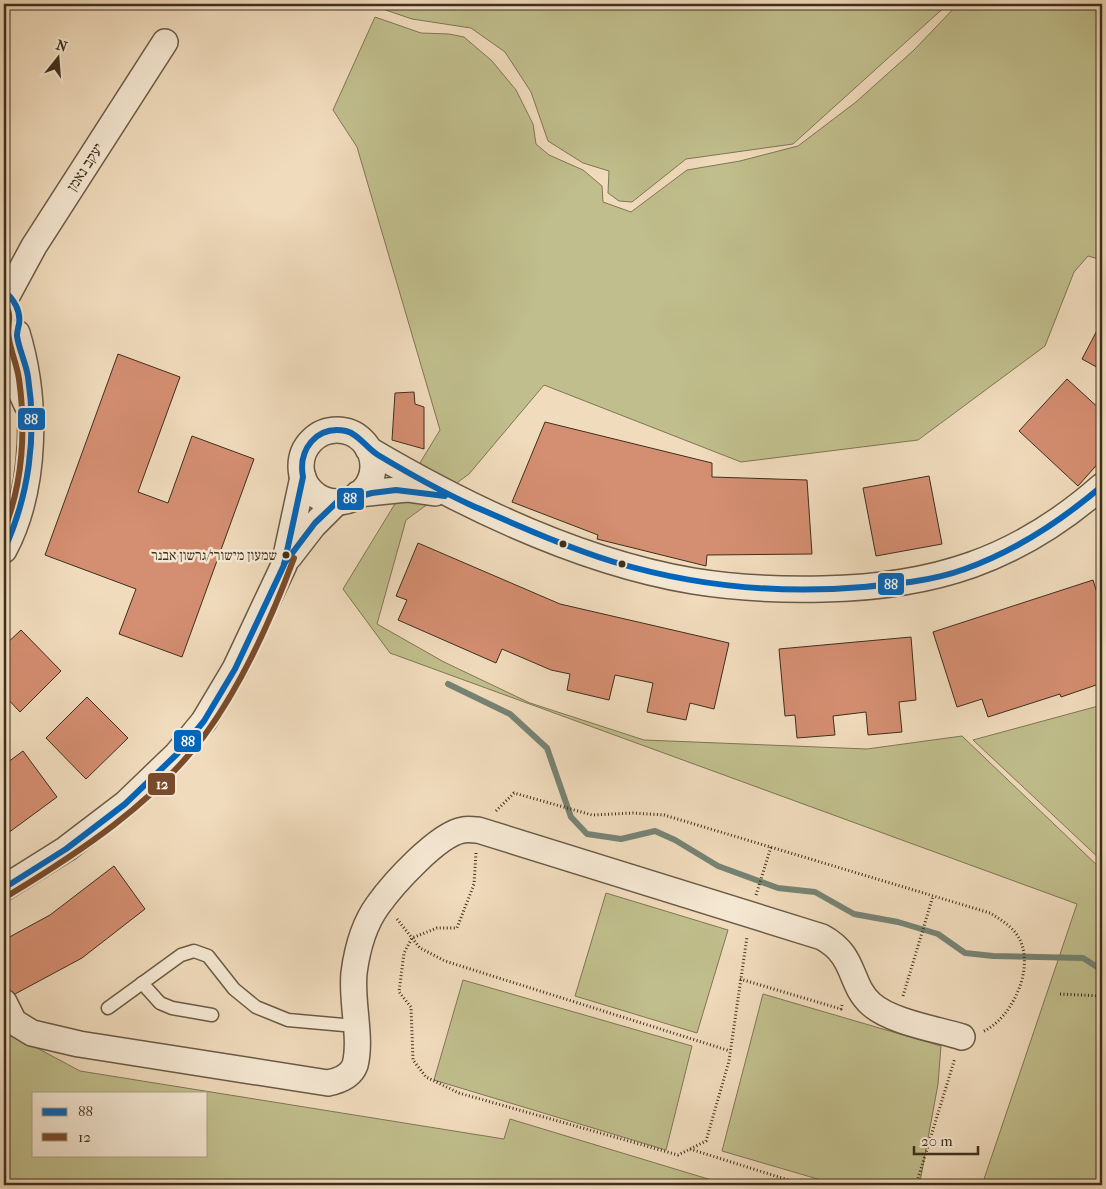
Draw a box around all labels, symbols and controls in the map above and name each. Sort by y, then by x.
north arrow [32,32,82,82]
text: N [54,36,70,56]
street label: יעקב נאמן [63,140,107,194]
line badge: 88 [17,407,46,431]
text: 88 [24,411,38,428]
line badge: 88 [336,487,365,511]
text: 88 [343,490,357,507]
unlabelled marker [558,539,568,549]
place label: שמעון מישורי/גרשון אבנר [151,547,277,564]
marker: שמעון מישורי/גרשון אבנר [281,550,291,560]
unlabelled marker [617,559,627,569]
line badge: 88 [877,572,905,596]
text: 88 [884,576,898,593]
line badge: 88 [173,729,202,753]
text: 88 [181,733,195,750]
line badge: 12 [147,772,176,796]
text: 12 [156,776,168,793]
legend [32,1092,208,1156]
text: 88 [78,1102,93,1120]
scale bar [914,1124,977,1156]
text: 12 [78,1128,91,1146]
text: 20 m [921,1132,953,1150]

